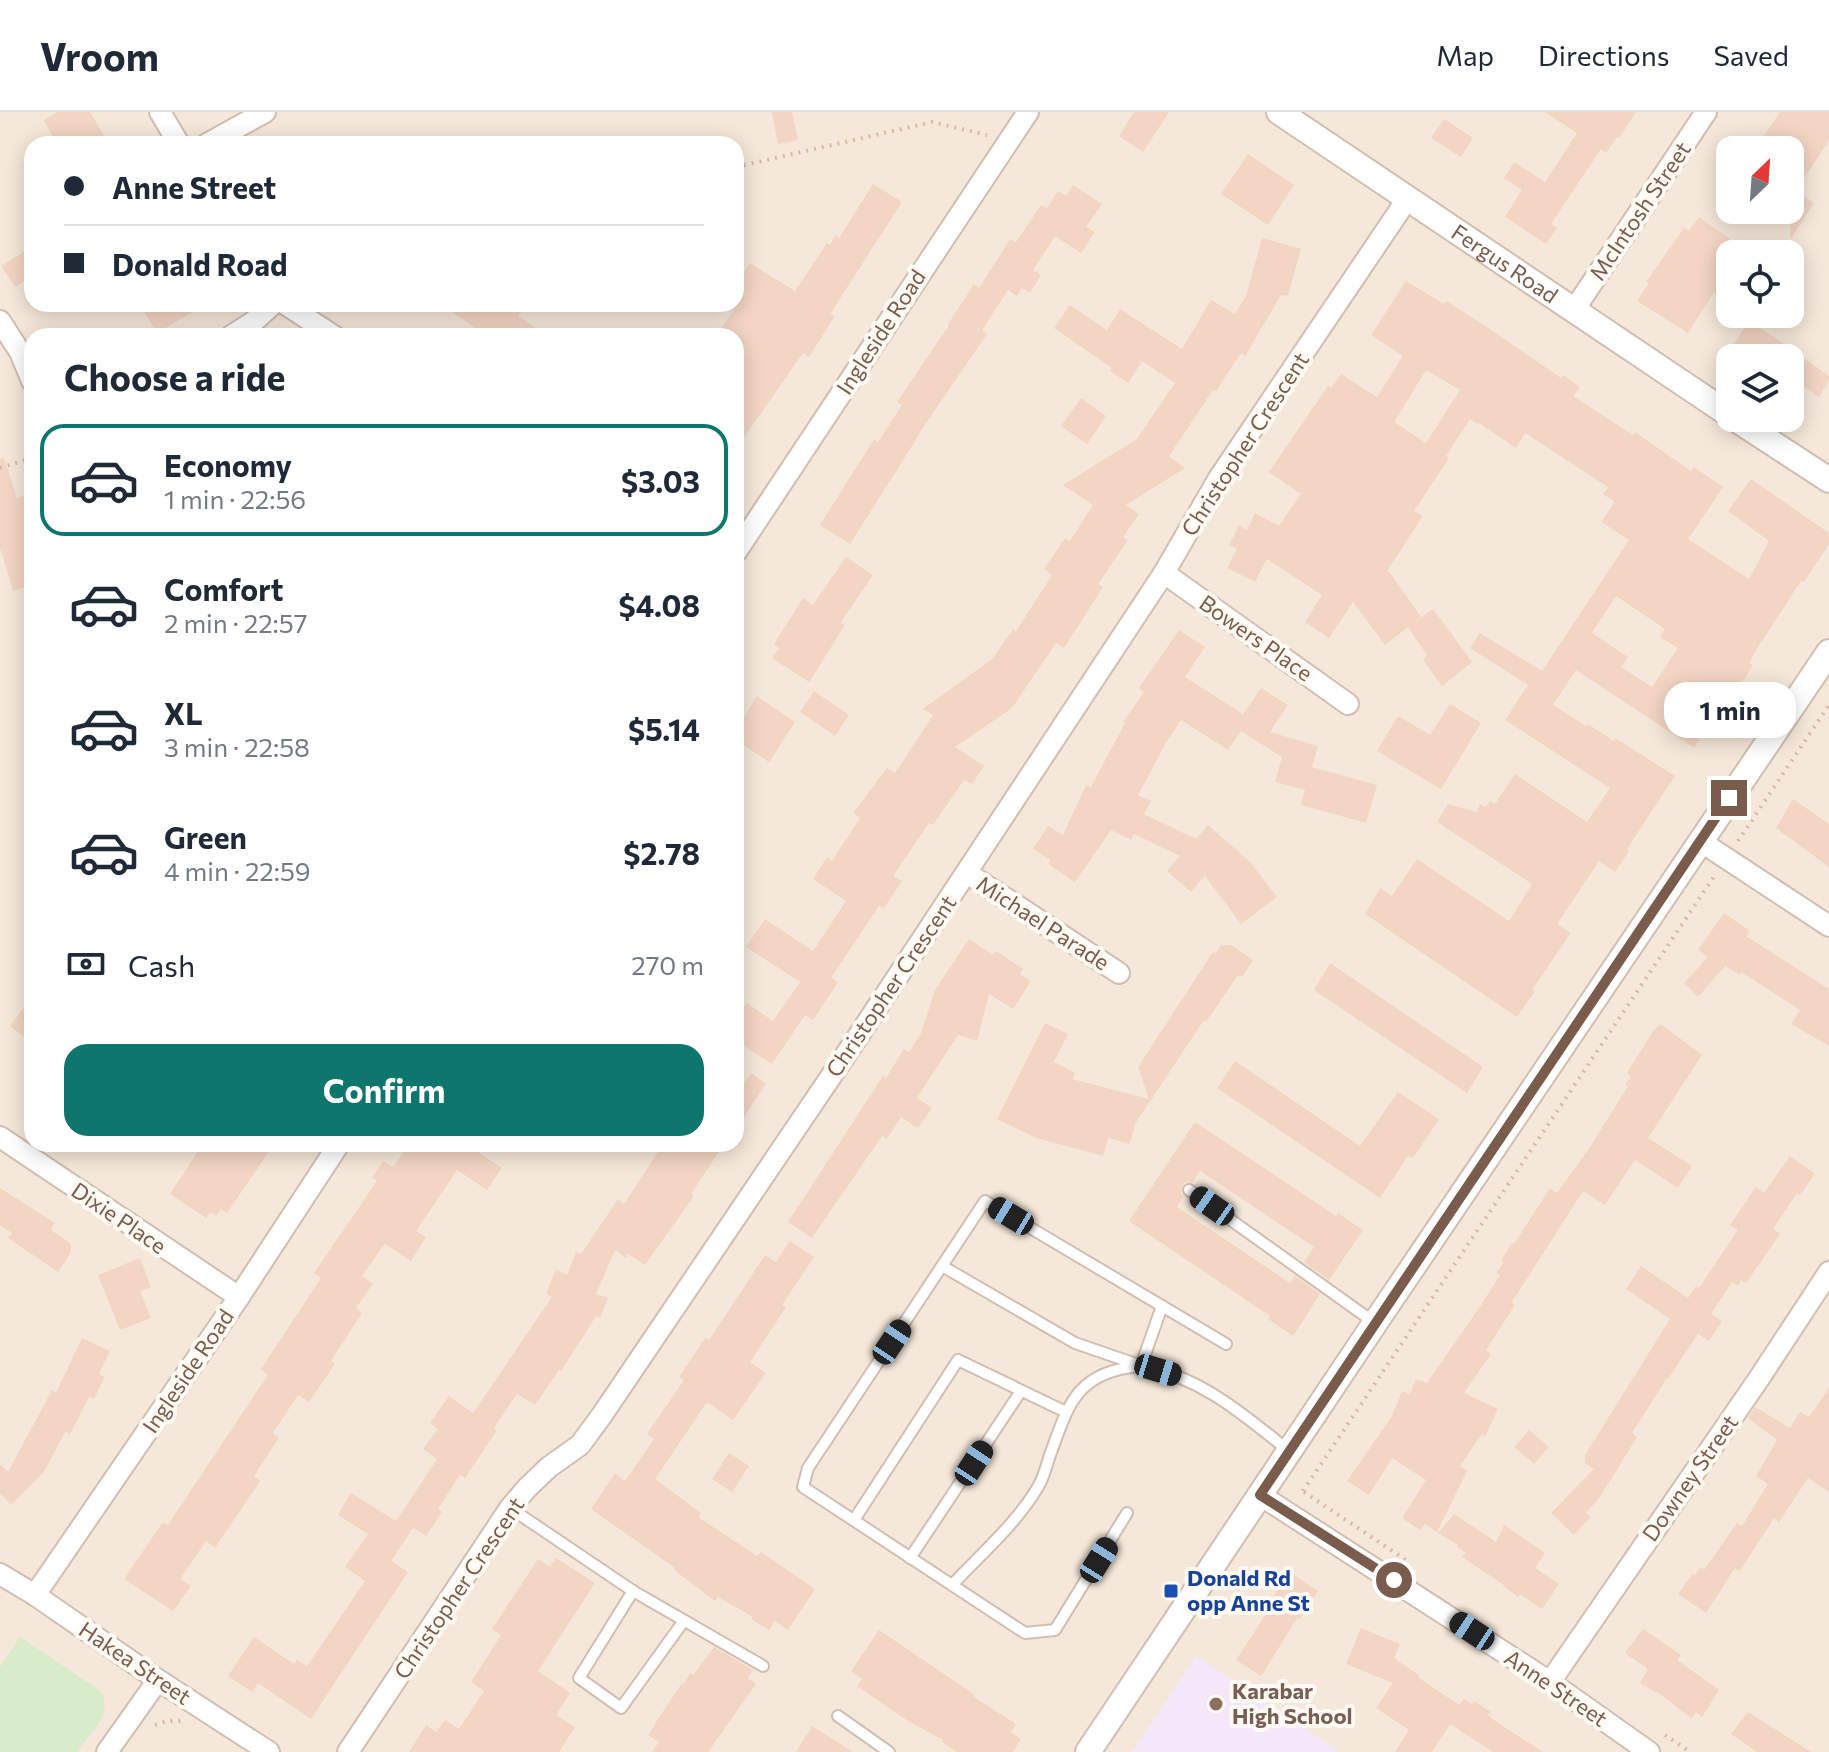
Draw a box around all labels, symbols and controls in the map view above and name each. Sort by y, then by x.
text: Vroom [40,32,159,79]
text: Map [1436,38,1494,72]
text: Directions [1538,38,1669,72]
text: Saved [1713,38,1789,72]
street label: McIntosh Street [1583,136,1696,285]
north arrow [1716,136,1804,224]
map controls [1716,136,1804,432]
text: Anne Street [112,168,276,205]
street label: Fergus Road [1447,218,1563,309]
button: locate [1716,240,1804,328]
text: Donald Road [112,245,288,282]
street label: Ingleside Road [830,264,931,399]
button: layers [1716,344,1804,432]
street label: Christopher Crescent [1175,347,1314,541]
text: Choose a ride [64,354,285,398]
icon: car [68,444,140,516]
text: Economy [164,446,292,483]
text: $3.03 [621,462,700,499]
text: 1 min · 22:56 [164,483,306,514]
icon: car [68,568,140,640]
text: Comfort [164,570,283,607]
text: $4.08 [618,586,700,623]
street label: Bowers Place [1195,589,1318,686]
text: 2 min · 22:57 [164,607,307,638]
callout: 1 min [1663,682,1795,738]
icon: car [68,692,140,764]
text: XL [164,694,203,731]
text: 1 min [1699,694,1761,725]
text: $5.14 [628,710,700,747]
text: 3 min · 22:58 [164,731,310,762]
route end [1711,780,1747,816]
icon: car [68,816,140,888]
text: Green [164,818,247,855]
text: $2.78 [623,834,700,871]
text: 4 min · 22:59 [164,855,311,886]
street label: Michael Parade [972,870,1115,976]
street label: Christopher Crescent [820,890,961,1082]
icon: cash [64,942,108,986]
text: Cash [128,946,195,983]
text: 270 m [631,949,704,980]
button: Confirm [64,1044,704,1136]
street label: Dixie Place [67,1176,172,1259]
car [1185,1182,1239,1230]
car [984,1193,1038,1239]
street label: Ingleside Road [136,1304,239,1438]
car [869,1315,915,1369]
car [1132,1352,1184,1388]
street label: Downey Street [1636,1409,1743,1546]
car [951,1436,997,1490]
street label: Christopher Crescent [388,1492,529,1684]
car [1076,1533,1122,1587]
route start [1376,1562,1412,1598]
place label: Donald Rd opp Anne St [1187,1564,1310,1616]
marker: Donald Rd opp Anne St [1162,1582,1180,1600]
car [1445,1608,1499,1654]
street label: Hakea Street [74,1615,196,1710]
street label: Anne Street [1500,1643,1613,1732]
place label: Karabar High School [1232,1677,1353,1729]
marker: Karabar High School [1207,1695,1225,1713]

